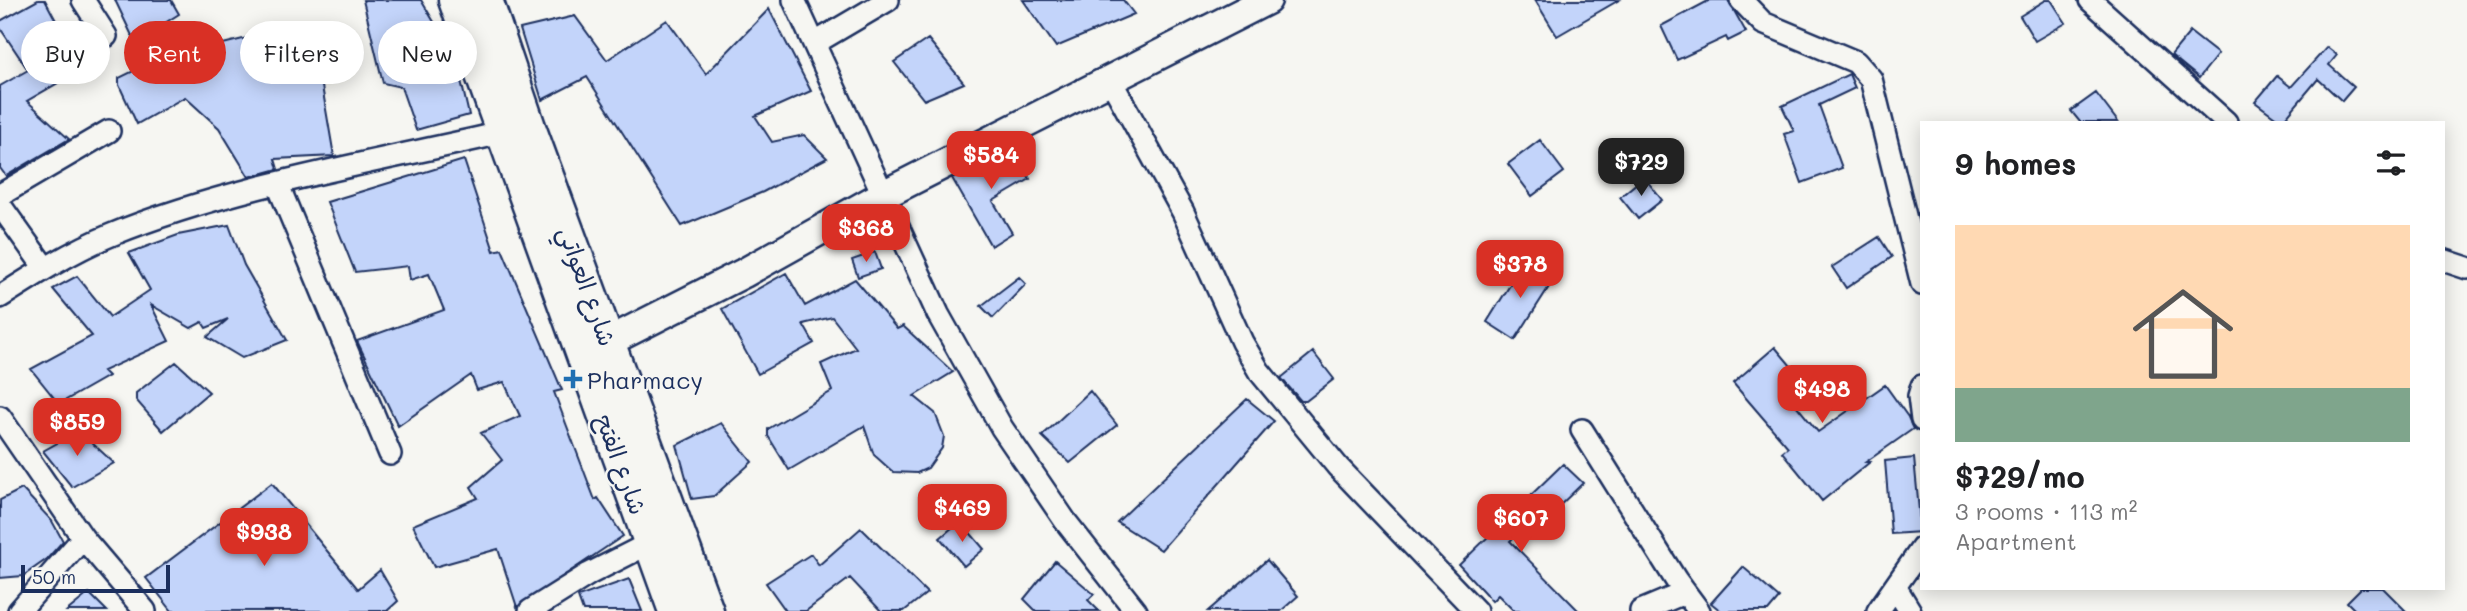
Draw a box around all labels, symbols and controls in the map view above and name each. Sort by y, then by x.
chip: Buy [21,21,110,84]
chip: Rent [124,21,226,84]
chip: Filters [240,21,364,84]
chip: New [378,21,477,84]
pin: $584 [950,132,1032,191]
pin: $729 [1600,138,1682,198]
text: $584 [963,139,1019,169]
text: 9 homes [1955,143,2076,183]
icon: filters [2372,144,2410,182]
text: $729 [1614,146,1668,176]
pin: $368 [825,204,907,264]
text: $368 [838,212,894,242]
street label: شارع العواتي [545,222,624,352]
pin: $378 [1479,240,1561,300]
text: $378 [1492,248,1548,278]
icon: home [2120,271,2246,397]
place label: Pharmacy [587,364,703,395]
pin: $498 [1781,366,1863,425]
marker: Pharmacy [565,371,581,387]
text: $498 [1794,373,1850,403]
pin: $859 [36,398,118,458]
text: $859 [49,406,105,436]
street label: شارع الفتح [587,409,654,520]
text: $729/mo [1955,456,2085,496]
pin: $469 [921,484,1003,544]
text: $469 [934,492,990,522]
pin: $607 [1480,494,1562,554]
text: 3 rooms · 113 m² [1955,496,2137,526]
text: $607 [1493,502,1549,532]
pin: $938 [223,508,305,568]
text: $938 [236,516,292,546]
text: Apartment [1955,526,2077,556]
scale bar [21,562,170,594]
text: 50 m [32,564,76,589]

